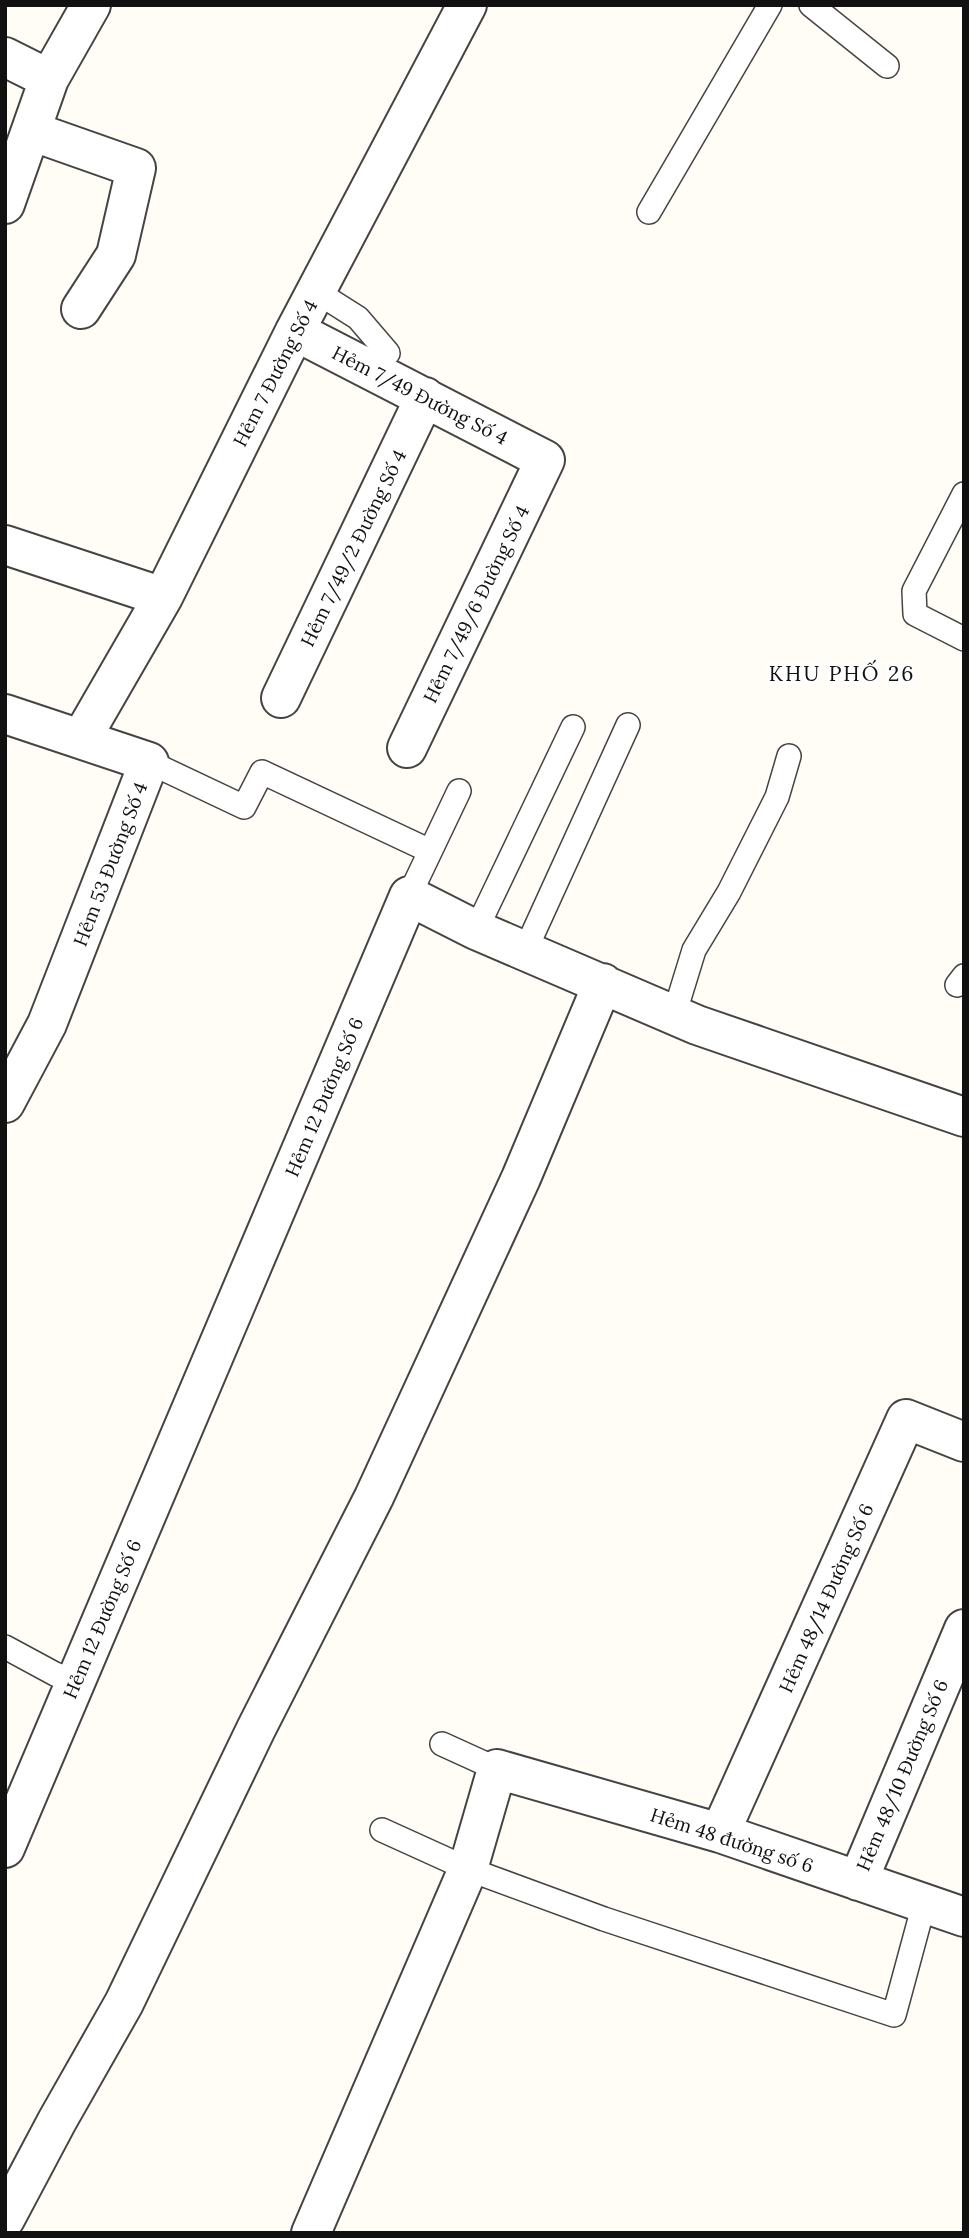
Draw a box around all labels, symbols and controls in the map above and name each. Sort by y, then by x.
street label: Hẻm 7 Đường Số 4 [228,296,322,450]
street label: Hẻm 7/49 Đường Số 4 [328,340,512,451]
street label: Hẻm 7/49/2 Đường Số 4 [295,446,412,651]
street label: Hẻm 7/49/6 Đường Số 4 [418,501,535,707]
district label: KHU PHỐ 26 [769,659,915,687]
street label: Hẻm 53 Đường Số 4 [68,779,152,949]
street label: Hẻm 12 Đường Số 6 [280,1014,368,1180]
street label: Hẻm 48/14 Đường Số 6 [774,1500,879,1697]
street label: Hẻm 12 Đường Số 6 [58,1536,146,1702]
street label: Hẻm 48/10 Đường Số 6 [851,1676,954,1875]
street label: Hẻm 48 đường số 6 [648,1802,816,1878]

